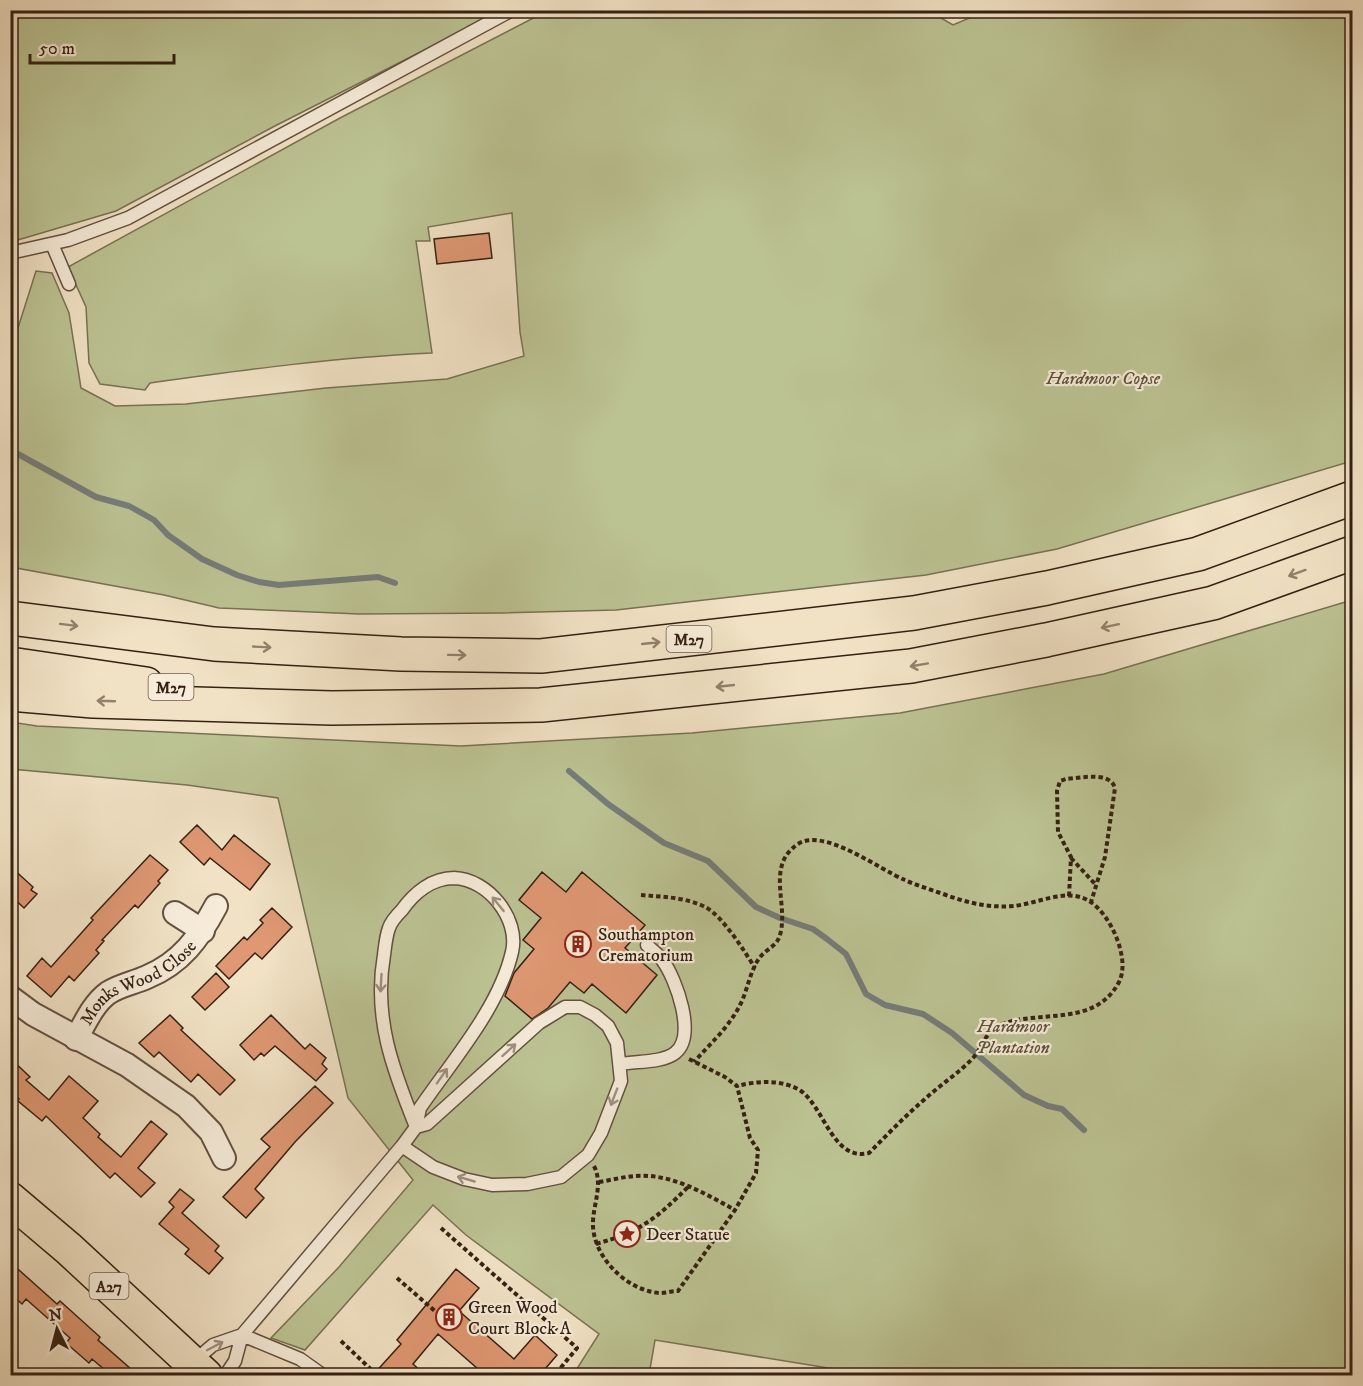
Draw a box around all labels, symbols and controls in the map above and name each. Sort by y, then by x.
scale bar [30,27,174,65]
text: 50 m [39,38,75,60]
park label: Hardmoor Copse [1045,368,1161,390]
one-way arrow [1288,569,1307,580]
one-way arrow [58,620,78,631]
one-way arrow [1101,621,1120,632]
road number: M27 [666,626,712,652]
one-way arrow [641,637,661,648]
one-way arrow [252,641,272,652]
one-way arrow [447,649,467,661]
one-way arrow [910,659,929,670]
road number: M27 [148,674,194,700]
one-way arrow [716,681,736,692]
one-way arrow [97,696,117,707]
one-way arrow [491,897,504,913]
place label: Southampton Crematorium [598,924,695,967]
building icon: Southampton Crematorium [563,929,593,959]
street label: Monks Wood Close [76,936,202,1030]
one-way arrow [376,972,387,992]
park label: Hardmoor Plantation [976,1016,1051,1059]
one-way arrow [501,1043,516,1057]
one-way arrow [436,1068,448,1084]
one-way arrow [608,1088,619,1106]
one-way arrow [457,1173,476,1184]
place icon: Deer Statue [612,1219,642,1249]
place label: Deer Statue [646,1224,730,1246]
road number: A27 [90,1273,128,1299]
place label: Green Wood Court Block A [468,1297,572,1340]
north arrow [27,1299,87,1359]
building icon: Green Wood Court Block A [434,1302,464,1332]
text: N [48,1304,63,1326]
one-way arrow [206,1340,223,1352]

